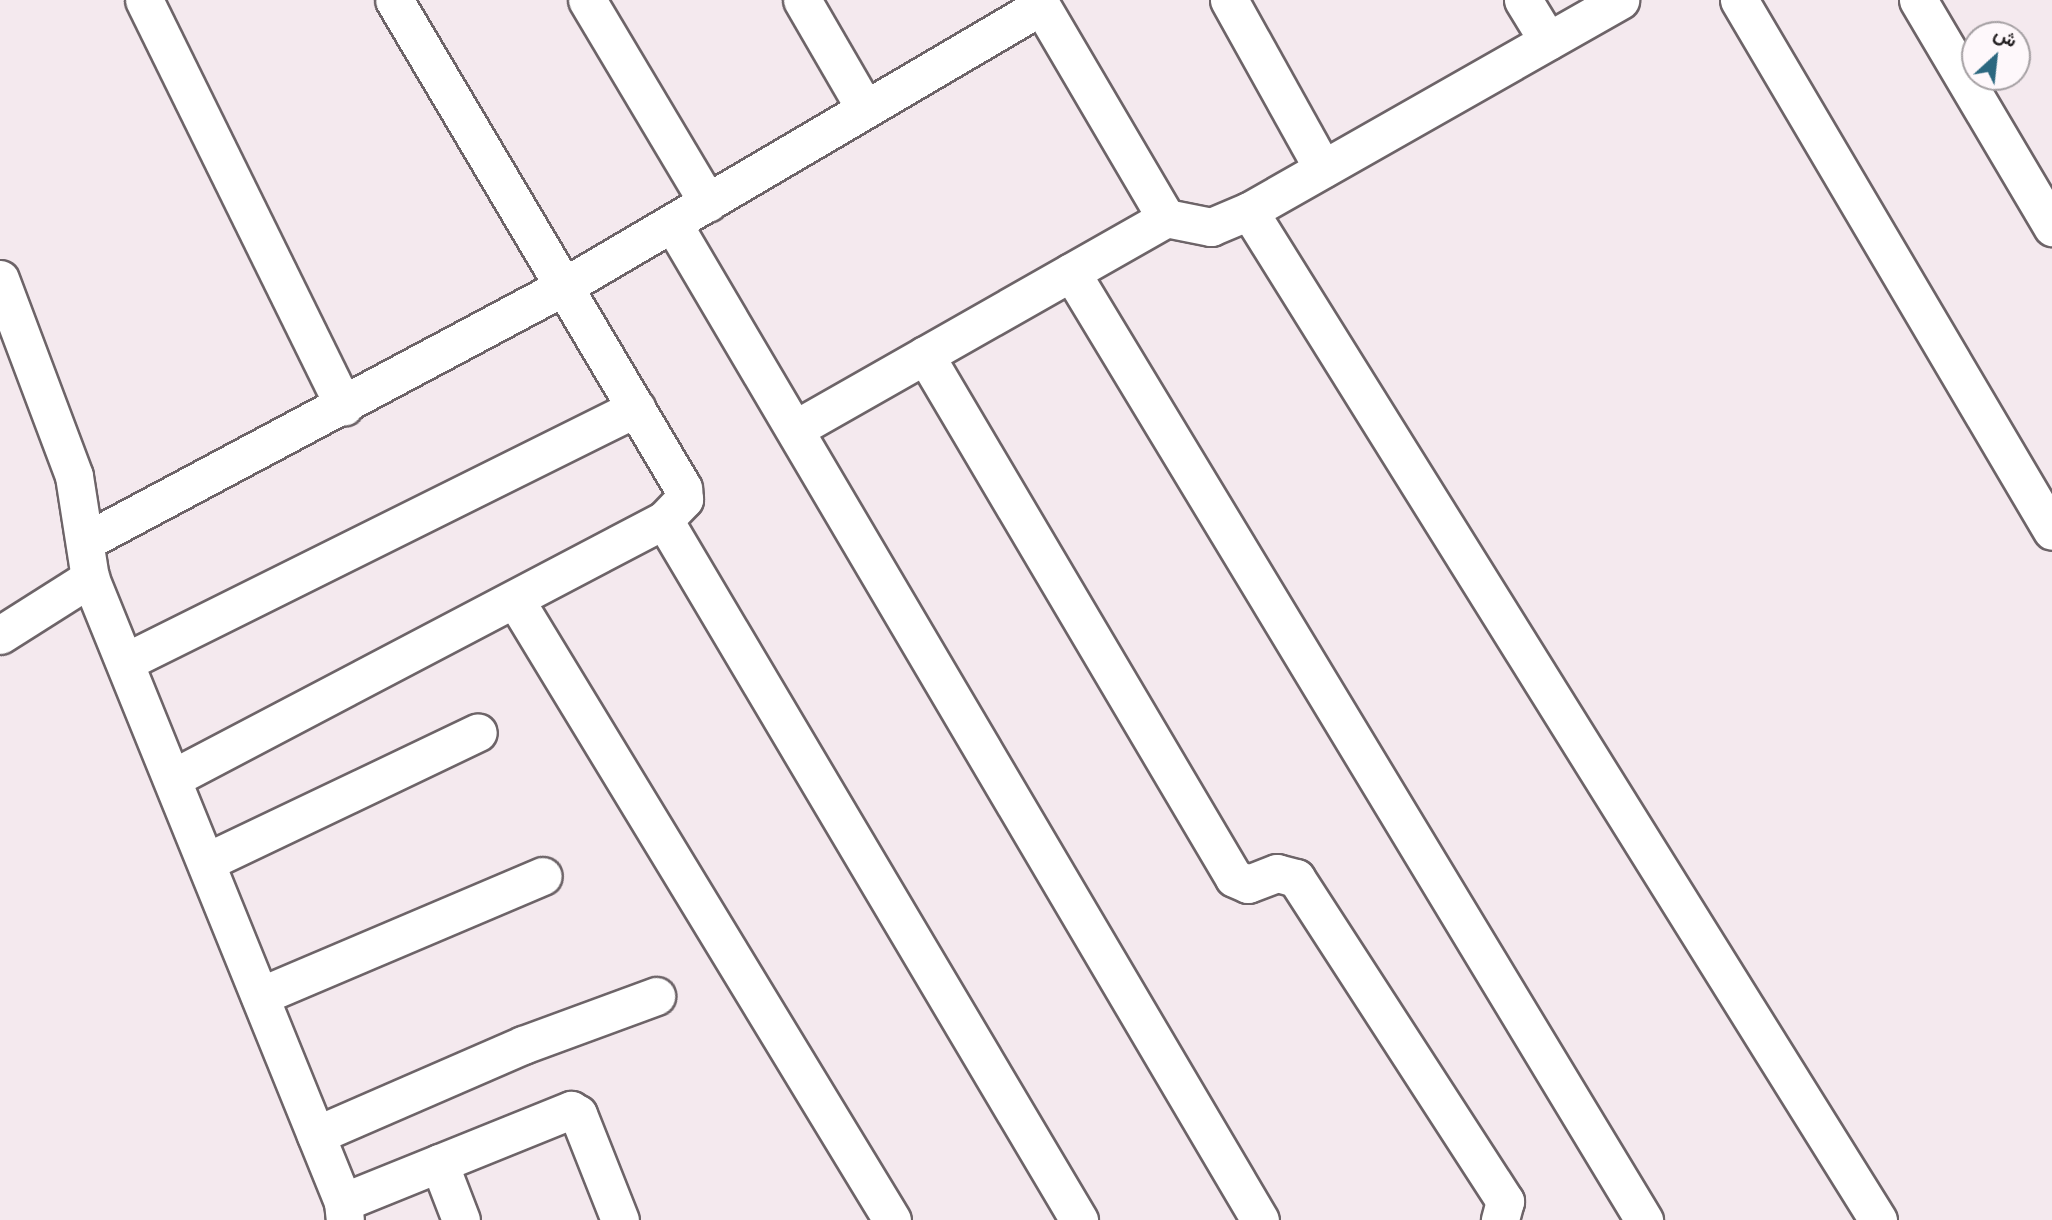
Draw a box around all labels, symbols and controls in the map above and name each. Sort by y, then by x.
north arrow [1961,21,2031,91]
text: ش [1988,21,2022,57]

